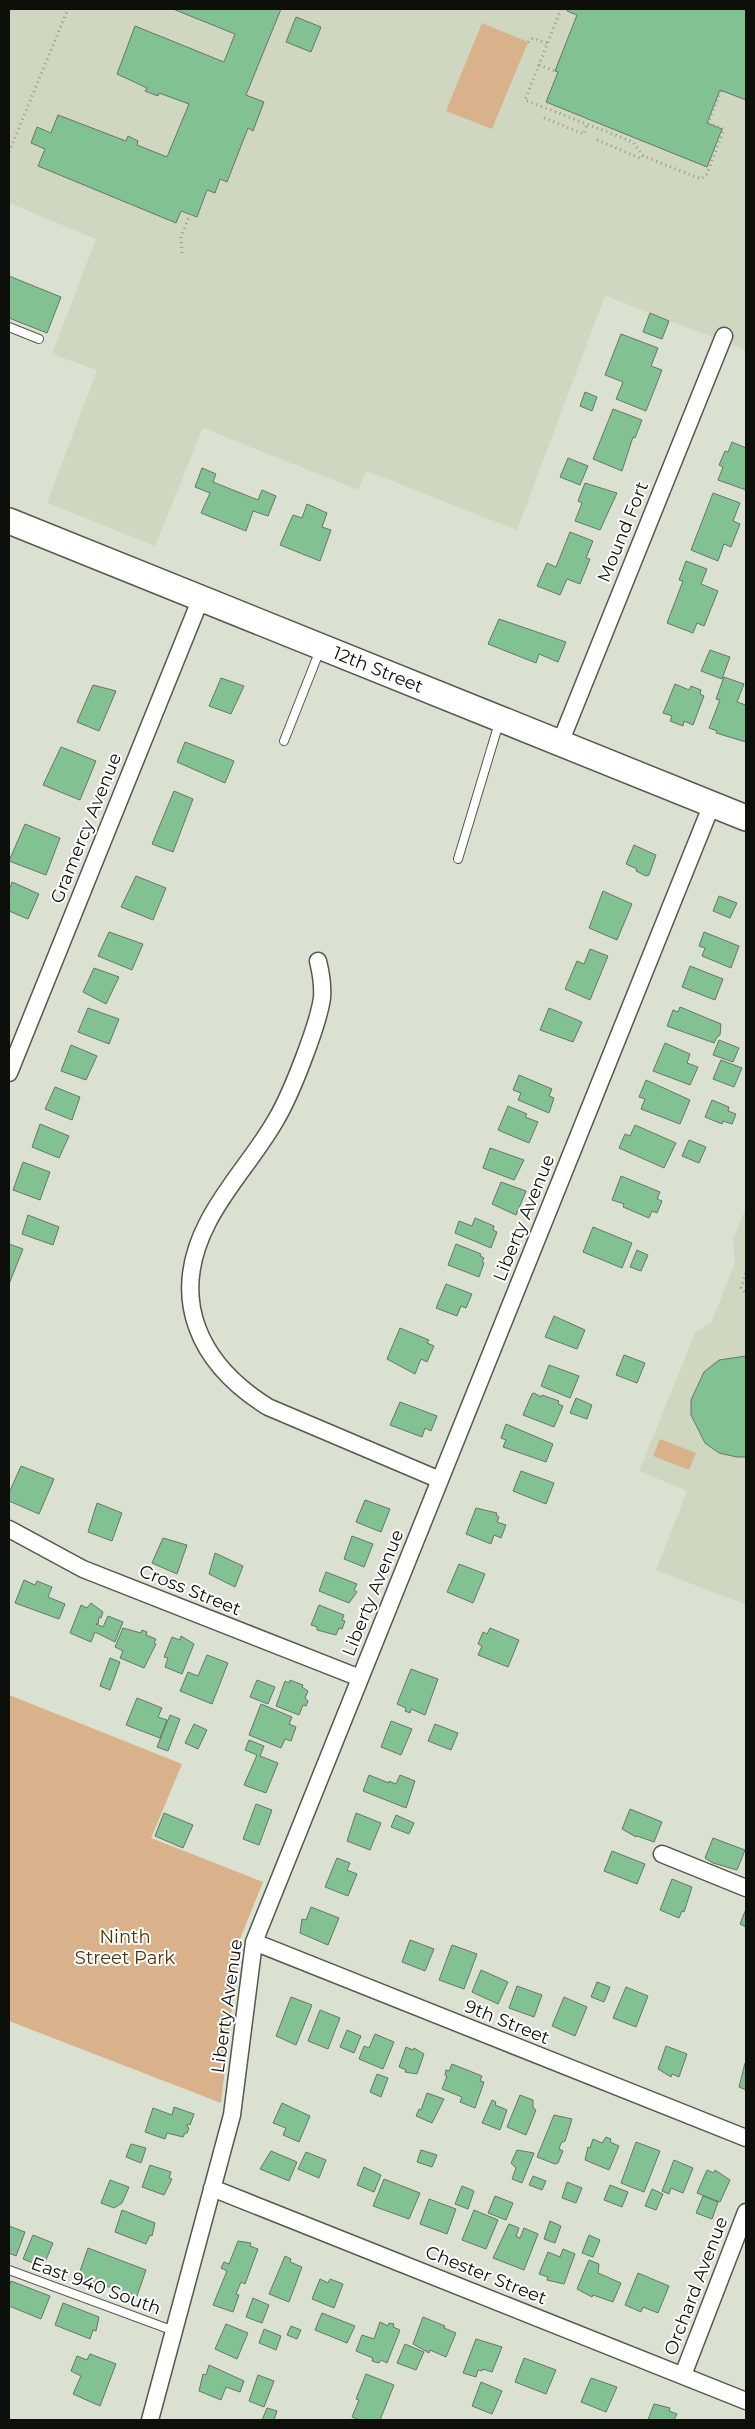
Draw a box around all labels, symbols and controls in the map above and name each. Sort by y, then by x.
street label: Mound Fort [593,478,653,586]
street label: 12th Street [330,642,427,698]
street label: Gramercy Avenue [46,749,126,906]
street label: Liberty Avenue [489,1151,560,1285]
street label: Liberty Avenue [338,1526,409,1660]
street label: Cross Street [136,1560,244,1620]
park label: Ninth Street Park [75,1926,175,1969]
street label: Liberty Avenue [207,1937,247,2074]
street label: 9th Street [461,1995,553,2049]
street label: Orchard Avenue [659,2213,733,2358]
street label: Chester Street [422,2241,550,2309]
street label: East 940 South [28,2252,164,2320]

